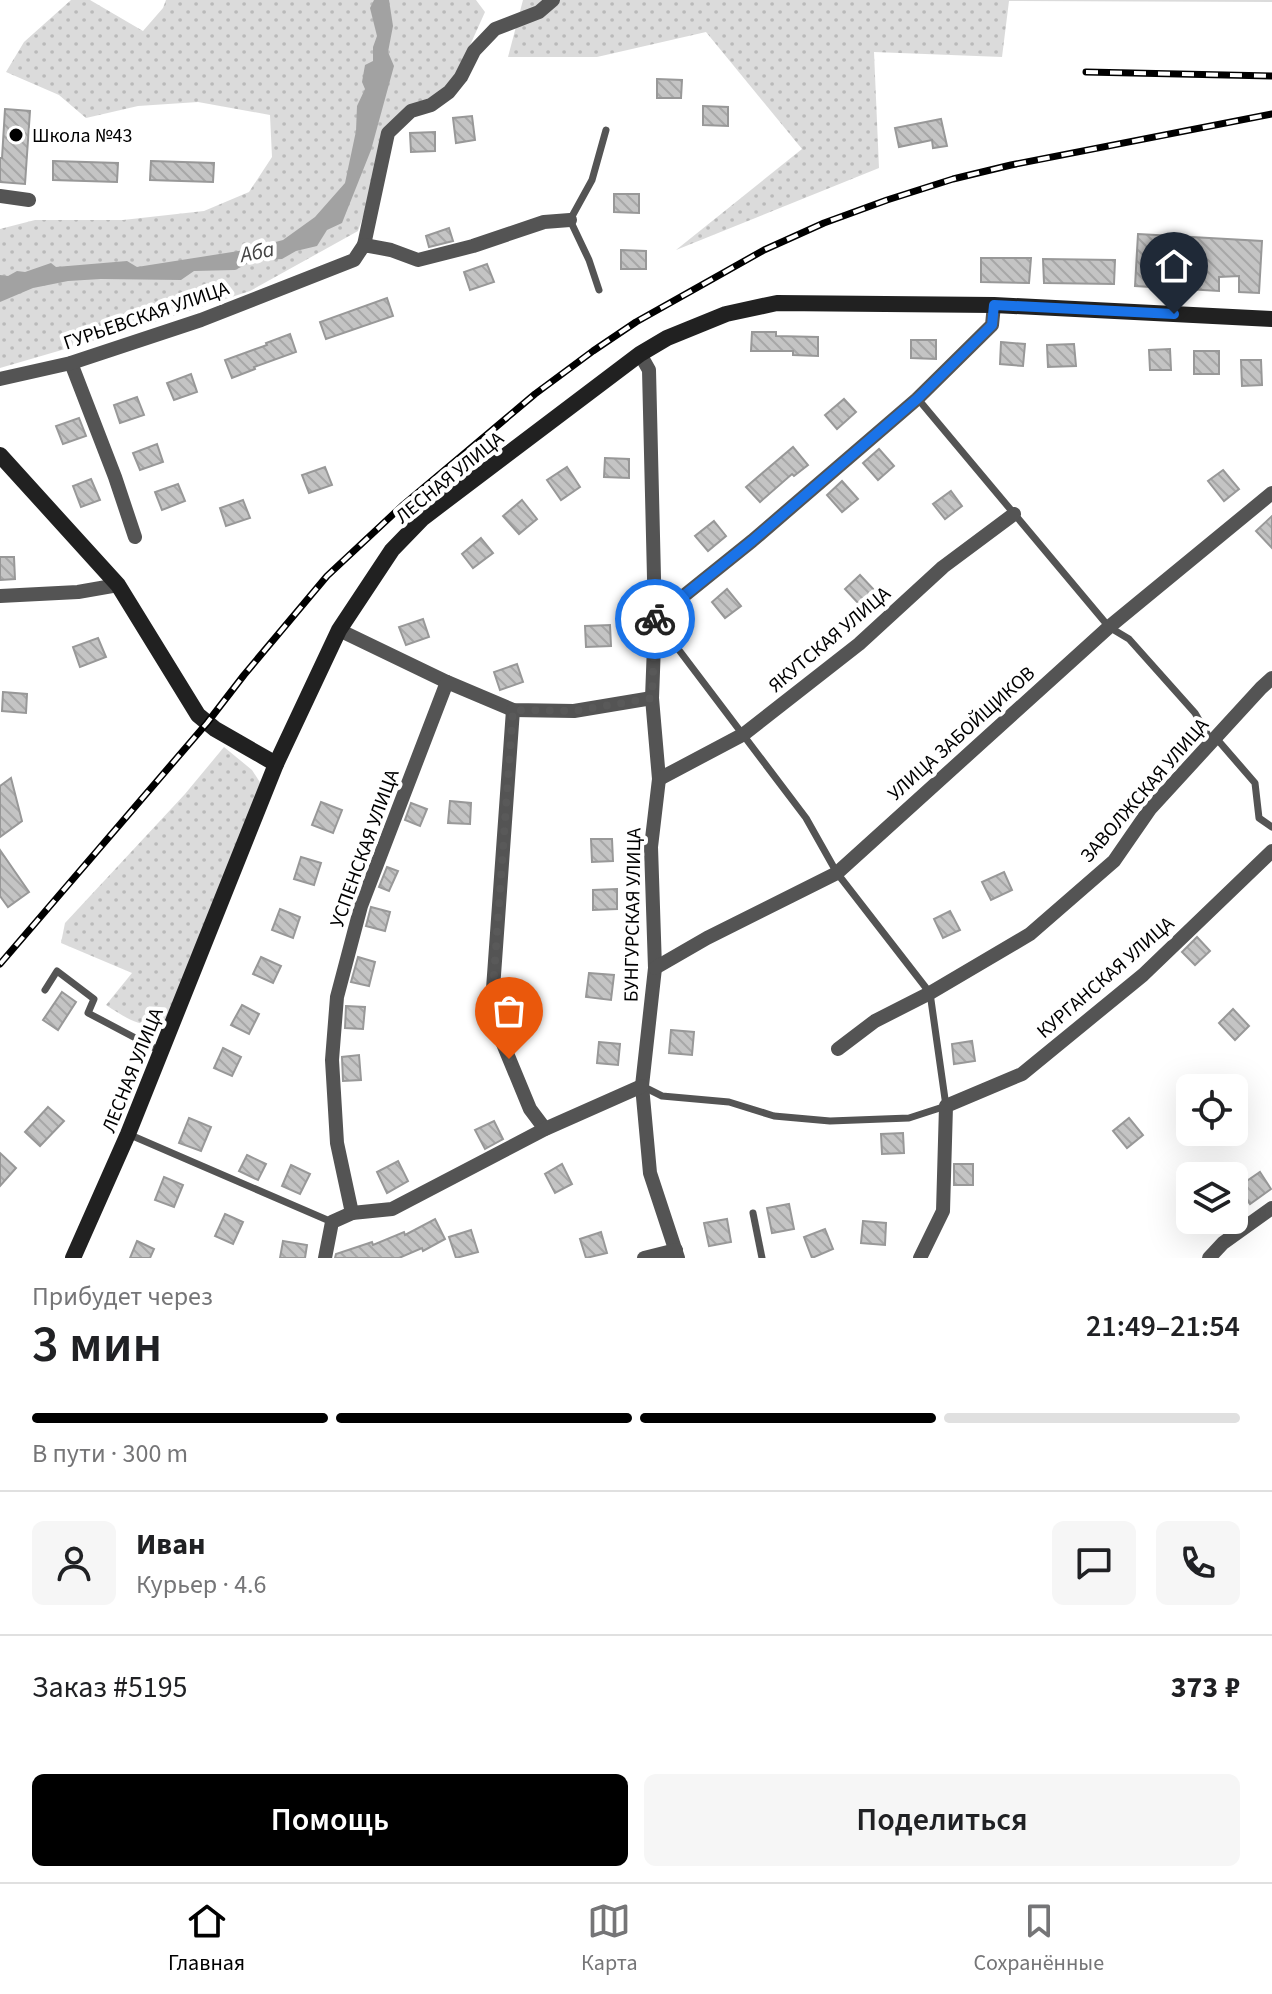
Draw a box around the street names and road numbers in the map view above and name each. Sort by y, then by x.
street label: ГУРЬЕВСКАЯ УЛИЦА [60,274,233,357]
street label: ЛЕСНАЯ УЛИЦА [389,425,510,530]
street label: ЯКУТСКАЯ УЛИЦА [763,580,897,699]
street label: УЛИЦА ЗАБОЙЩИКОВ [882,660,1041,808]
street label: ЗАВОЛЖСКАЯ УЛИЦА [1074,712,1216,869]
street label: УСПЕНСКАЯ УЛИЦА [323,765,407,931]
street label: БУНГУРСКАЯ УЛИЦА [617,827,649,1002]
street label: КУРГАНСКАЯ УЛИЦА [1031,910,1181,1045]
street label: ЛЕСНАЯ УЛИЦА [95,1004,171,1137]

